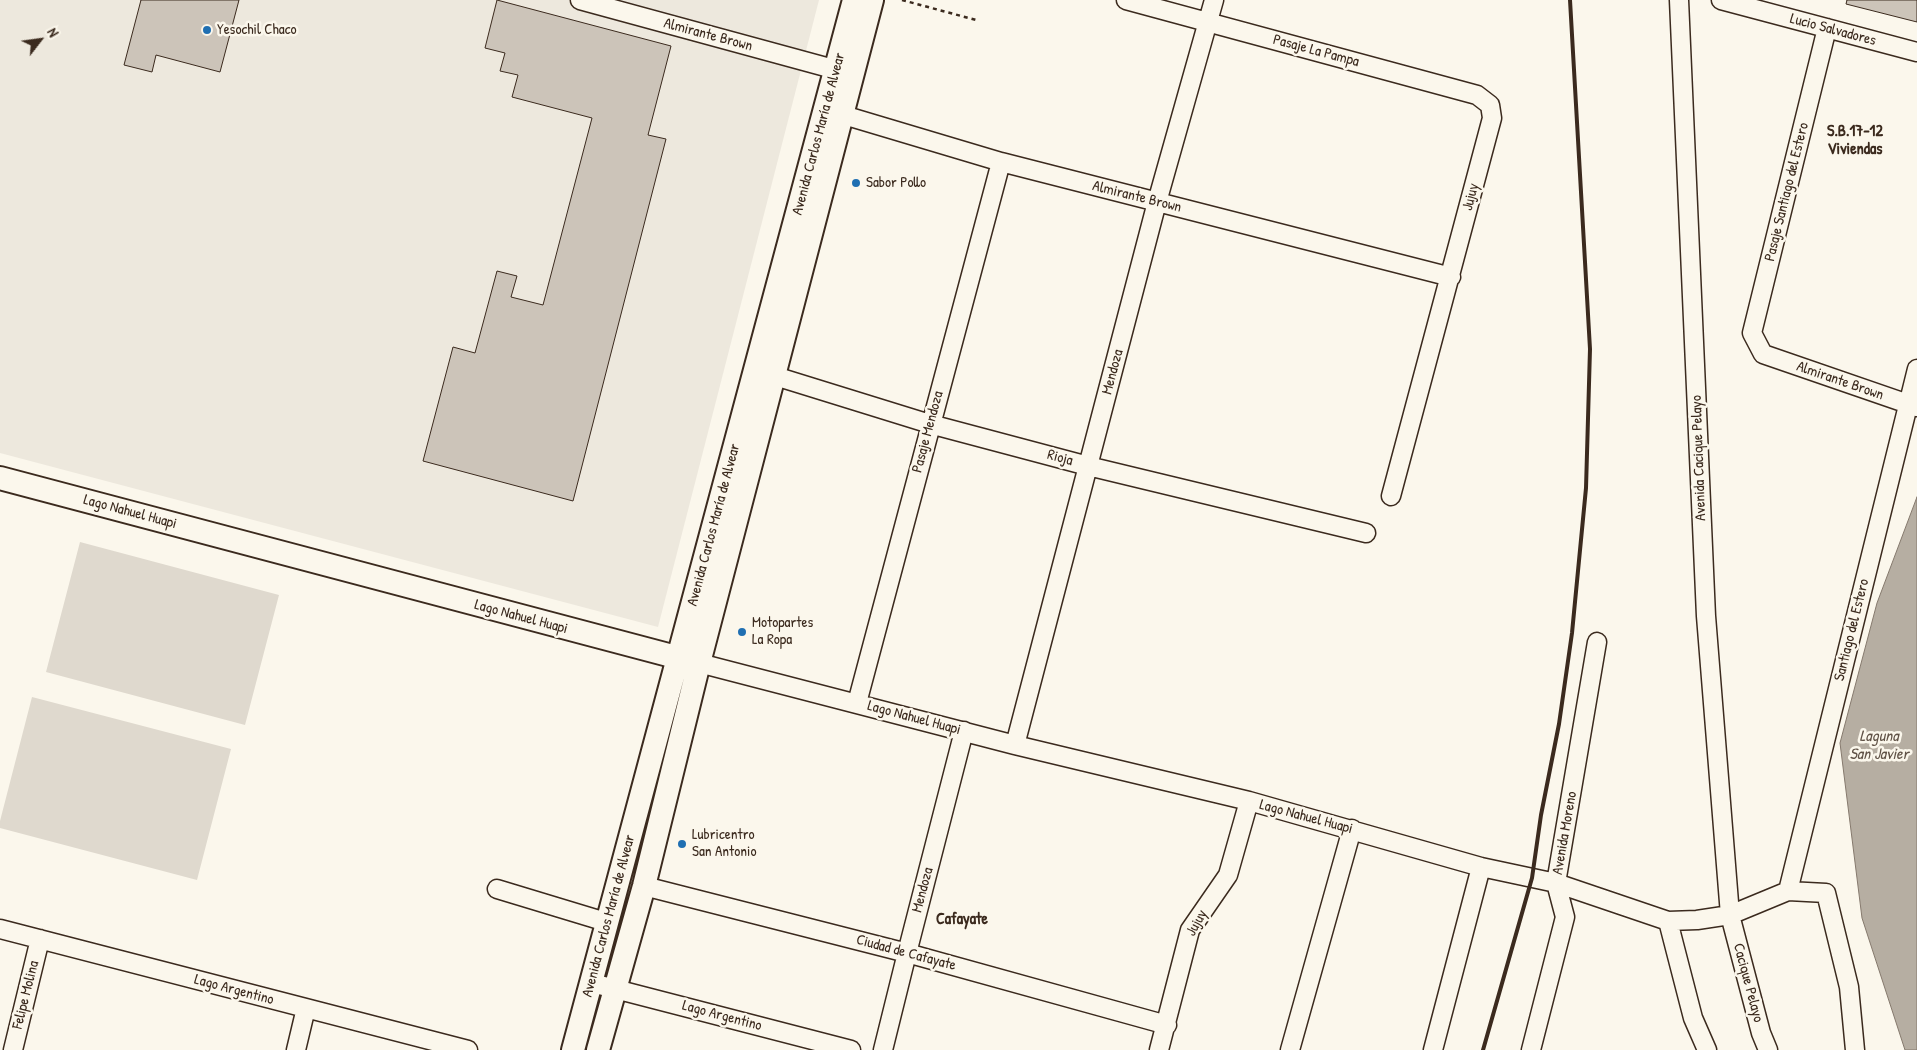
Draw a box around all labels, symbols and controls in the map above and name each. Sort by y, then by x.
street label: Lucio Salvadores [1788,10,1878,50]
north arrow [15,15,65,65]
street label: Almirante Brown [662,15,754,55]
place label: Yesochil Chaco [217,21,297,39]
text: N [43,24,64,40]
marker: Yesochil Chaco [201,24,213,36]
street label: Pasaje La Pampa [1271,31,1361,71]
street label: Avenida Carlos María de Alvear [789,51,849,217]
street label: Pasaje Santiago del Estero [1761,121,1813,263]
district label: S.B.17-12 Viviendas [1827,122,1883,160]
place label: Sabor Pollo [866,174,926,192]
marker: Sabor Pollo [850,177,862,189]
street label: Almirante Brown [1091,177,1183,217]
street label: Jujuy [1459,182,1483,212]
street label: Mendoza [1098,348,1128,396]
street label: Almirante Brown [1794,358,1886,404]
street label: Pasaje Mendoza [908,389,948,475]
street label: Avenida Cacique Pelayo [1688,395,1710,521]
street label: Avenida Carlos María de Alvear [684,442,744,608]
street label: Rioja [1045,446,1075,470]
street label: Lago Nahuel Huapi [81,491,179,533]
street label: Santiago del Estero [1831,577,1873,683]
street label: Lago Nahuel Huapi [472,596,570,638]
place label: Motopartes La Ropa [752,614,813,649]
marker: Motopartes La Ropa [736,626,748,638]
street label: Lago Nahuel Huapi [865,697,963,739]
water label: Laguna San Javier [1849,727,1909,765]
street label: Avenida Moreno [1549,790,1581,876]
street label: Lago Nahuel Huapi [1257,796,1355,838]
place label: Lubricentro San Antonio [692,826,756,861]
street label: Avenida Carlos María de Alvear [579,833,639,999]
marker: Lubricentro San Antonio [676,838,688,850]
street label: Mendoza [908,866,938,914]
street label: Jujuy [1182,907,1212,939]
district label: Cafayate [936,910,988,930]
street label: Ciudad de Cafayate [854,931,958,975]
street label: Cacique Pelayo [1729,942,1767,1024]
street label: Felipe Molina [9,959,43,1031]
street label: Lago Argentino [192,971,276,1009]
street label: Lago Argentino [680,997,764,1035]

